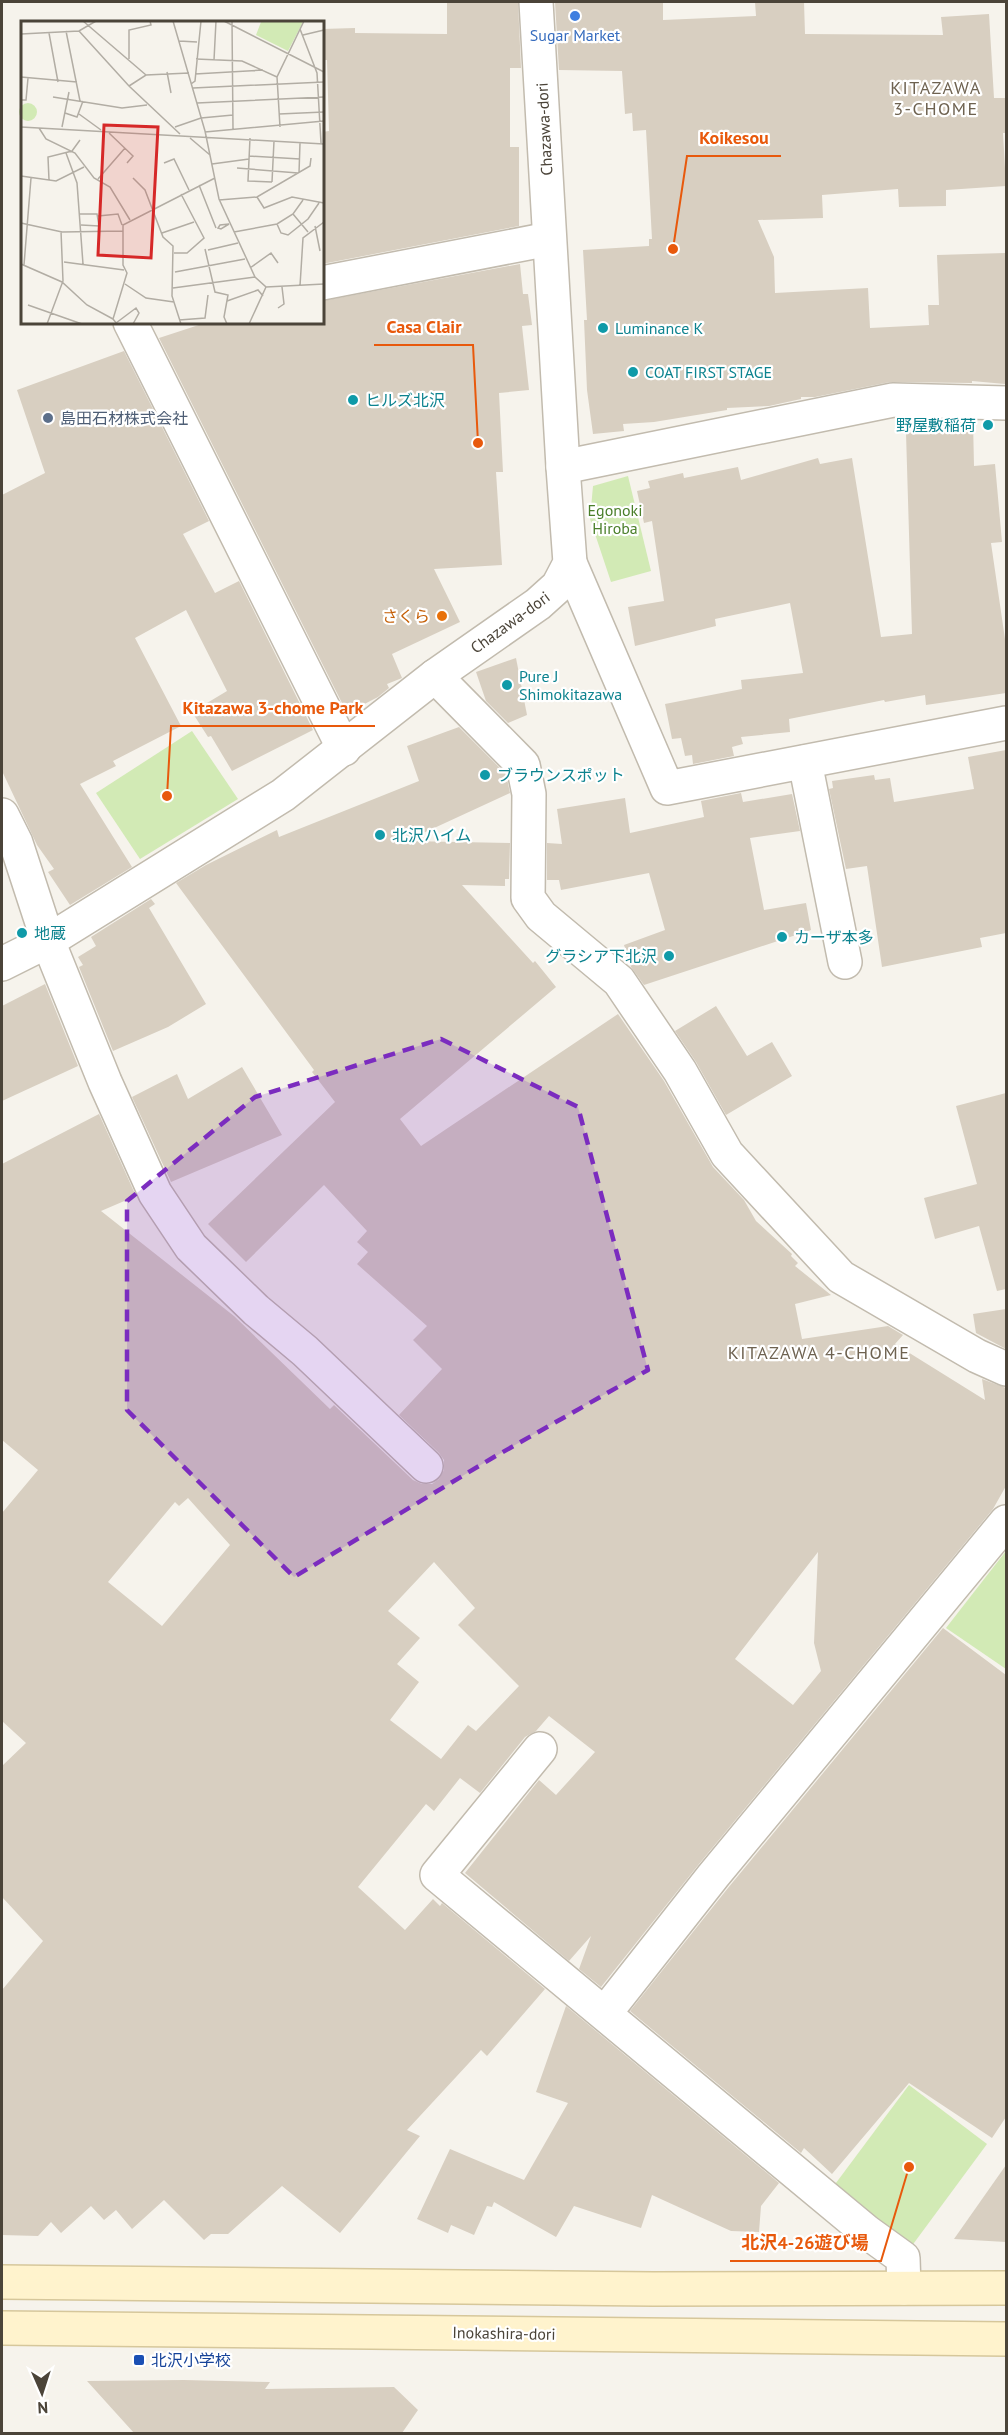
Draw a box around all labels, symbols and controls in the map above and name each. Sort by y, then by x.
marker: Sugar Market [568,9,582,23]
inset map [21,21,324,324]
place label: Sugar Market [530,25,621,45]
district label: KITAZAWA 3-CHOME [890,76,982,120]
street label: Chazawa-dori [532,82,556,176]
callout: Koikesou [687,120,781,156]
text: Koikesou [699,126,769,149]
callout: Casa Clair [374,309,473,345]
text: Casa Clair [386,315,462,338]
place label: Luminance K [615,318,704,338]
marker: Luminance K [596,321,610,335]
place label: COAT FIRST STAGE [645,362,772,382]
marker: COAT FIRST STAGE [626,365,640,379]
place label: ヒルズ北沢 [365,390,445,410]
marker: ヒルズ北沢 [346,393,360,407]
place label: 島田石材株式会社 [60,408,188,428]
marker: 島田石材株式会社 [41,411,55,425]
place label: 野屋敷稲荷 [896,415,976,435]
marker: 野屋敷稲荷 [981,418,995,432]
park label: Egonoki Hiroba [587,500,643,538]
street label: Chazawa-dori [466,586,554,658]
place label: さくら [382,606,430,626]
marker: さくら [435,609,449,623]
place label: Pure J Shimokitazawa [519,666,622,704]
marker: Pure J Shimokitazawa [500,678,514,692]
callout: Kitazawa 3-chome Park [171,690,375,726]
text: Kitazawa 3-chome Park [183,696,364,719]
place label: ブラウンスポット [497,765,625,785]
marker: ブラウンスポット [478,768,492,782]
place label: 北沢ハイム [392,825,471,845]
marker: 北沢ハイム [373,828,387,842]
place label: 地蔵 [34,923,66,943]
marker: 地蔵 [15,926,29,940]
place label: カーザ本多 [794,927,874,947]
marker: カーザ本多 [775,930,789,944]
place label: グラシア下北沢 [545,946,657,966]
marker: グラシア下北沢 [662,949,676,963]
district label: KITAZAWA 4-CHOME [728,1341,910,1364]
callout: 北沢4-26遊び場 [730,2225,881,2261]
text: 北沢4-26遊び場 [741,2231,869,2254]
street label: Inokashira-dori [452,2322,556,2344]
place label: 北沢小学校 [151,2350,231,2370]
marker: 北沢小学校 [132,2353,146,2367]
north arrow [12,2363,72,2423]
text: N [37,2398,49,2418]

